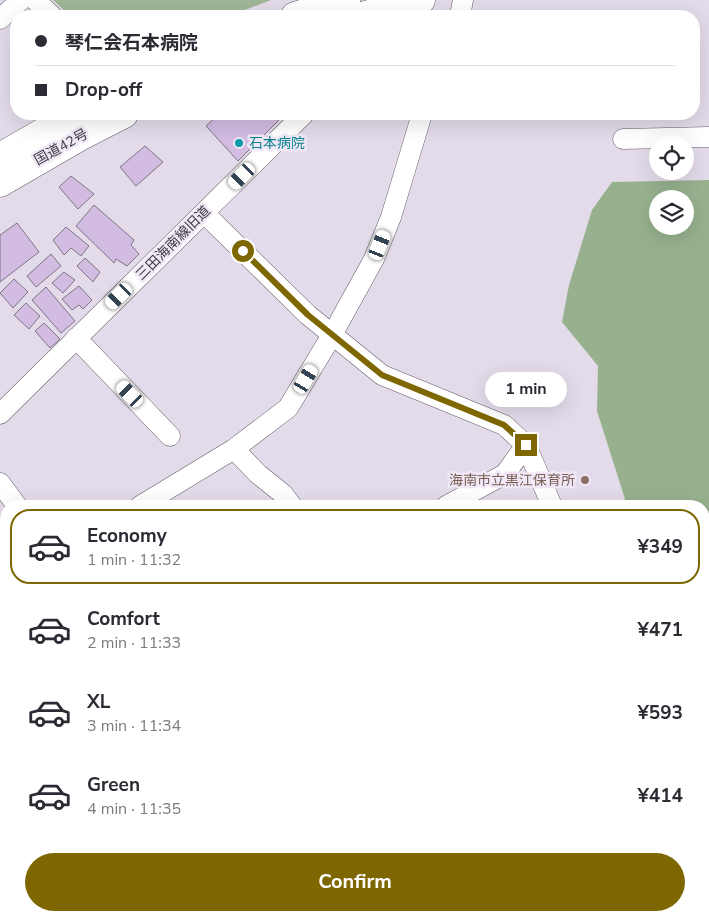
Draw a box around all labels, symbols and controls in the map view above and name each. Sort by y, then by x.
text: 琴仁会石本病院 [65,30,198,56]
text: Drop-off [65,77,142,103]
street label: 国道42号 [31,124,91,170]
place label: 石本病院 [249,134,305,153]
map controls [649,135,694,235]
button: locate [649,135,694,180]
marker: 石本病院 [233,137,245,149]
car [226,160,257,192]
button: layers [649,190,694,235]
street label: 三田海南線旧道 [132,202,214,284]
car [367,228,392,262]
route start [232,240,254,262]
car [102,280,135,312]
car [291,362,320,396]
callout: 1 min [485,372,567,408]
car [114,378,145,410]
text: 1 min [505,378,547,400]
route end [515,434,537,456]
place label: 海南市立黒江保育所 [449,471,575,490]
marker: 海南市立黒江保育所 [579,474,591,486]
text: Economy [87,523,167,549]
icon: car [27,524,72,569]
text: ¥349 [637,534,683,560]
text: 1 min · 11:32 [87,549,181,571]
text: Comfort [87,606,160,632]
icon: car [27,607,72,652]
text: ¥471 [637,617,683,643]
text: 2 min · 11:33 [87,632,181,654]
text: XL [87,689,110,715]
icon: car [27,690,72,735]
text: ¥593 [637,700,683,726]
text: 3 min · 11:34 [87,715,181,737]
text: Green [87,772,140,798]
icon: car [27,773,72,818]
text: ¥414 [637,783,683,809]
text: 4 min · 11:35 [87,798,181,820]
button: Confirm [25,853,685,911]

